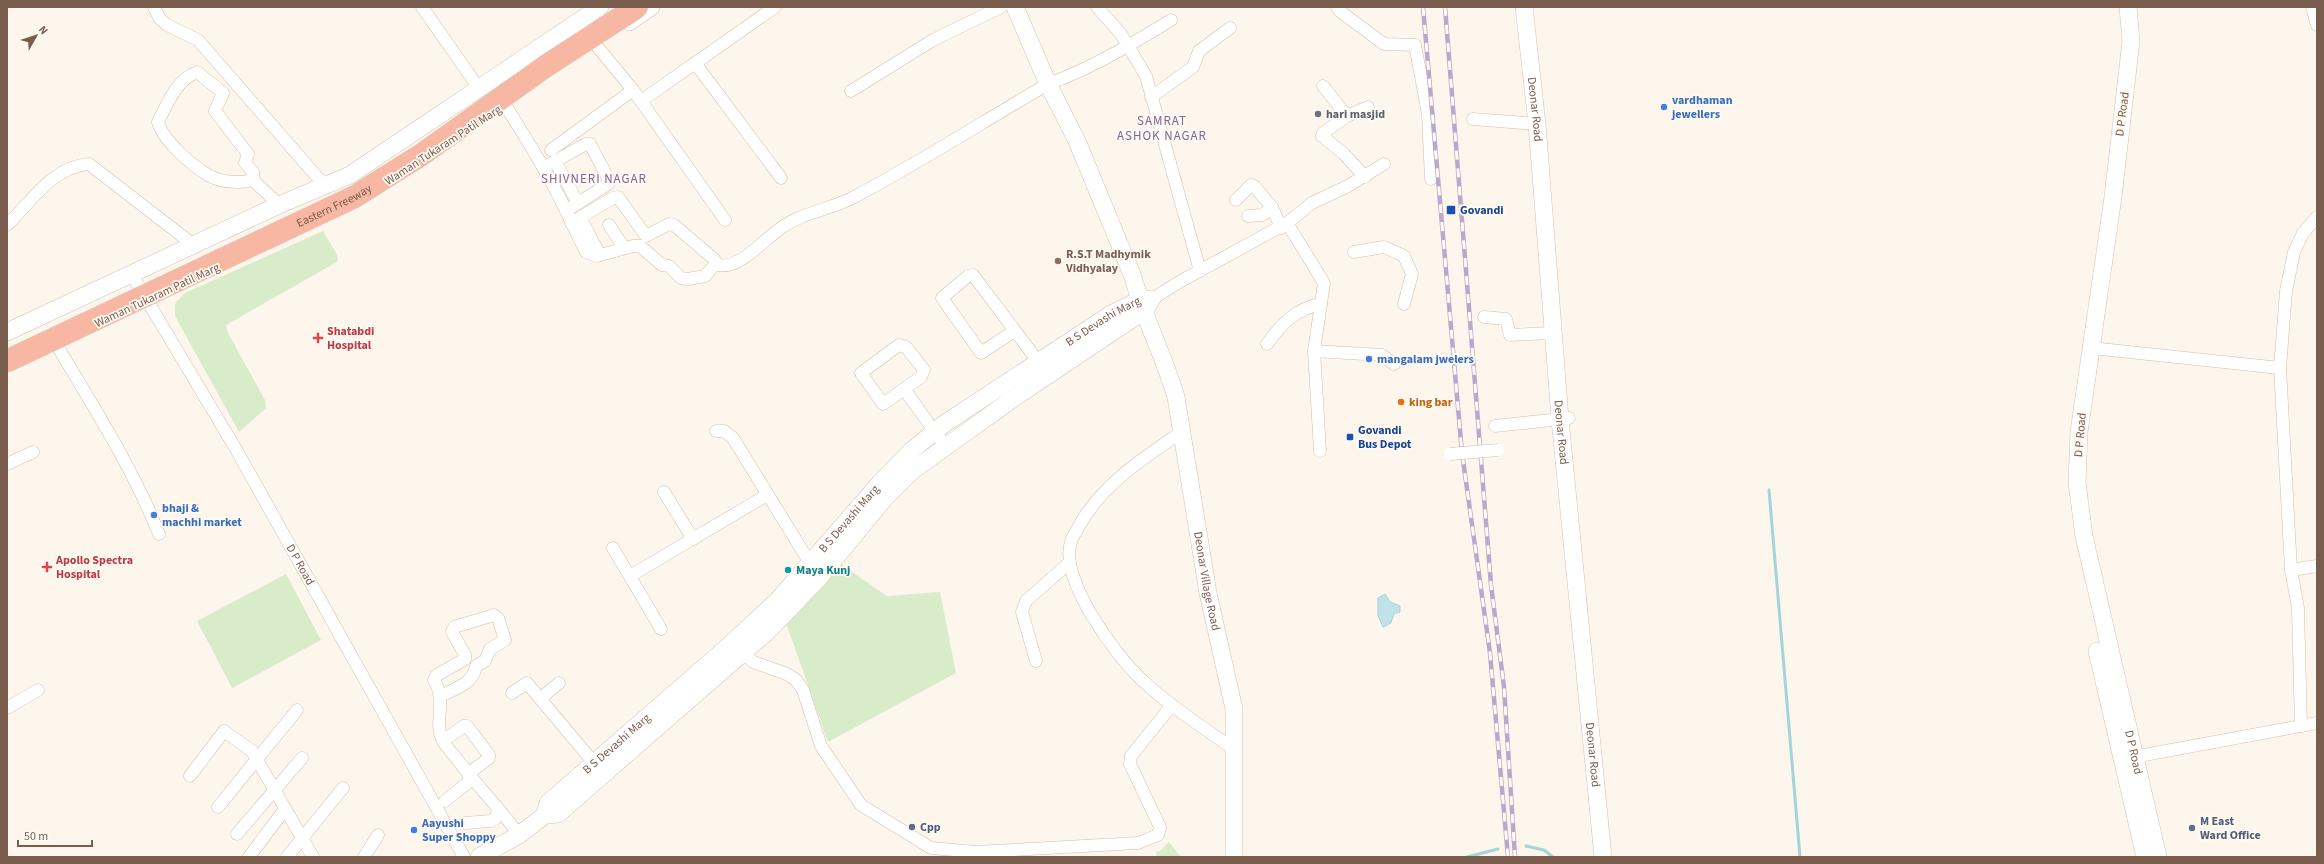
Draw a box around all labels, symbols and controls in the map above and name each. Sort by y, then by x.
north arrow [16,16,56,56]
text: N [35,22,52,38]
street label: Deonar Road [1523,76,1546,142]
street label: D P Road [2111,91,2134,137]
place label: vardhaman jewellers [1671,92,1733,123]
street label: Waman Tukaram Patil Marg [381,101,505,190]
marker: vardhaman jewellers [1659,102,1669,112]
place label: hari masjid [1326,106,1385,123]
marker: hari masjid [1313,109,1323,119]
district label: SAMRAT ASHOK NAGAR [1117,112,1207,145]
district label: SHIVNERI NAGAR [541,170,647,188]
street label: Eastern Freeway [294,180,375,232]
place label: Govandi [1460,202,1504,219]
marker: Govandi [1445,204,1457,216]
place label: R.S.T Madhymik Vidhyalay [1065,246,1151,277]
marker: R.S.T Madhymik Vidhyalay [1053,256,1063,266]
street label: Waman Tukaram Patil Marg [92,259,223,332]
street label: B S Devashi Marg [1062,293,1144,351]
place label: Shatabdi Hospital [327,323,374,354]
marker: Shatabdi Hospital [312,332,324,344]
place label: mangalam jwelers [1377,351,1474,368]
marker: mangalam jwelers [1364,354,1374,364]
place label: king bar [1409,394,1453,411]
marker: king bar [1396,397,1406,407]
street label: Deonar Road [1550,399,1572,465]
street label: D P Road [2070,412,2091,458]
place label: Govandi Bus Depot [1358,422,1412,453]
marker: Govandi Bus Depot [1345,432,1355,442]
street label: B S Devashi Marg [815,481,883,557]
place label: bhaji & machhi market [162,500,242,531]
marker: bhaji & machhi market [149,510,159,520]
street label: Deonar Village Road [1189,530,1224,632]
street label: D P Road [282,541,318,588]
place label: Apollo Spectra Hospital [55,552,133,583]
marker: Apollo Spectra Hospital [41,561,53,573]
place label: Maya Kunj [796,562,850,579]
marker: Maya Kunj [783,565,793,575]
street label: B S Devashi Marg [579,710,654,778]
street label: Deonar Road [1581,722,1604,788]
street label: D P Road [2120,729,2147,776]
place label: M East Ward Office [2200,813,2261,844]
place label: Aayushi Super Shoppy [421,815,497,846]
place label: Cpp [920,819,941,836]
scale bar [18,822,92,848]
marker: Cpp [907,822,917,832]
marker: M East Ward Office [2187,823,2197,833]
marker: Aayushi Super Shoppy [409,825,419,835]
text: 50 m [24,828,48,845]

